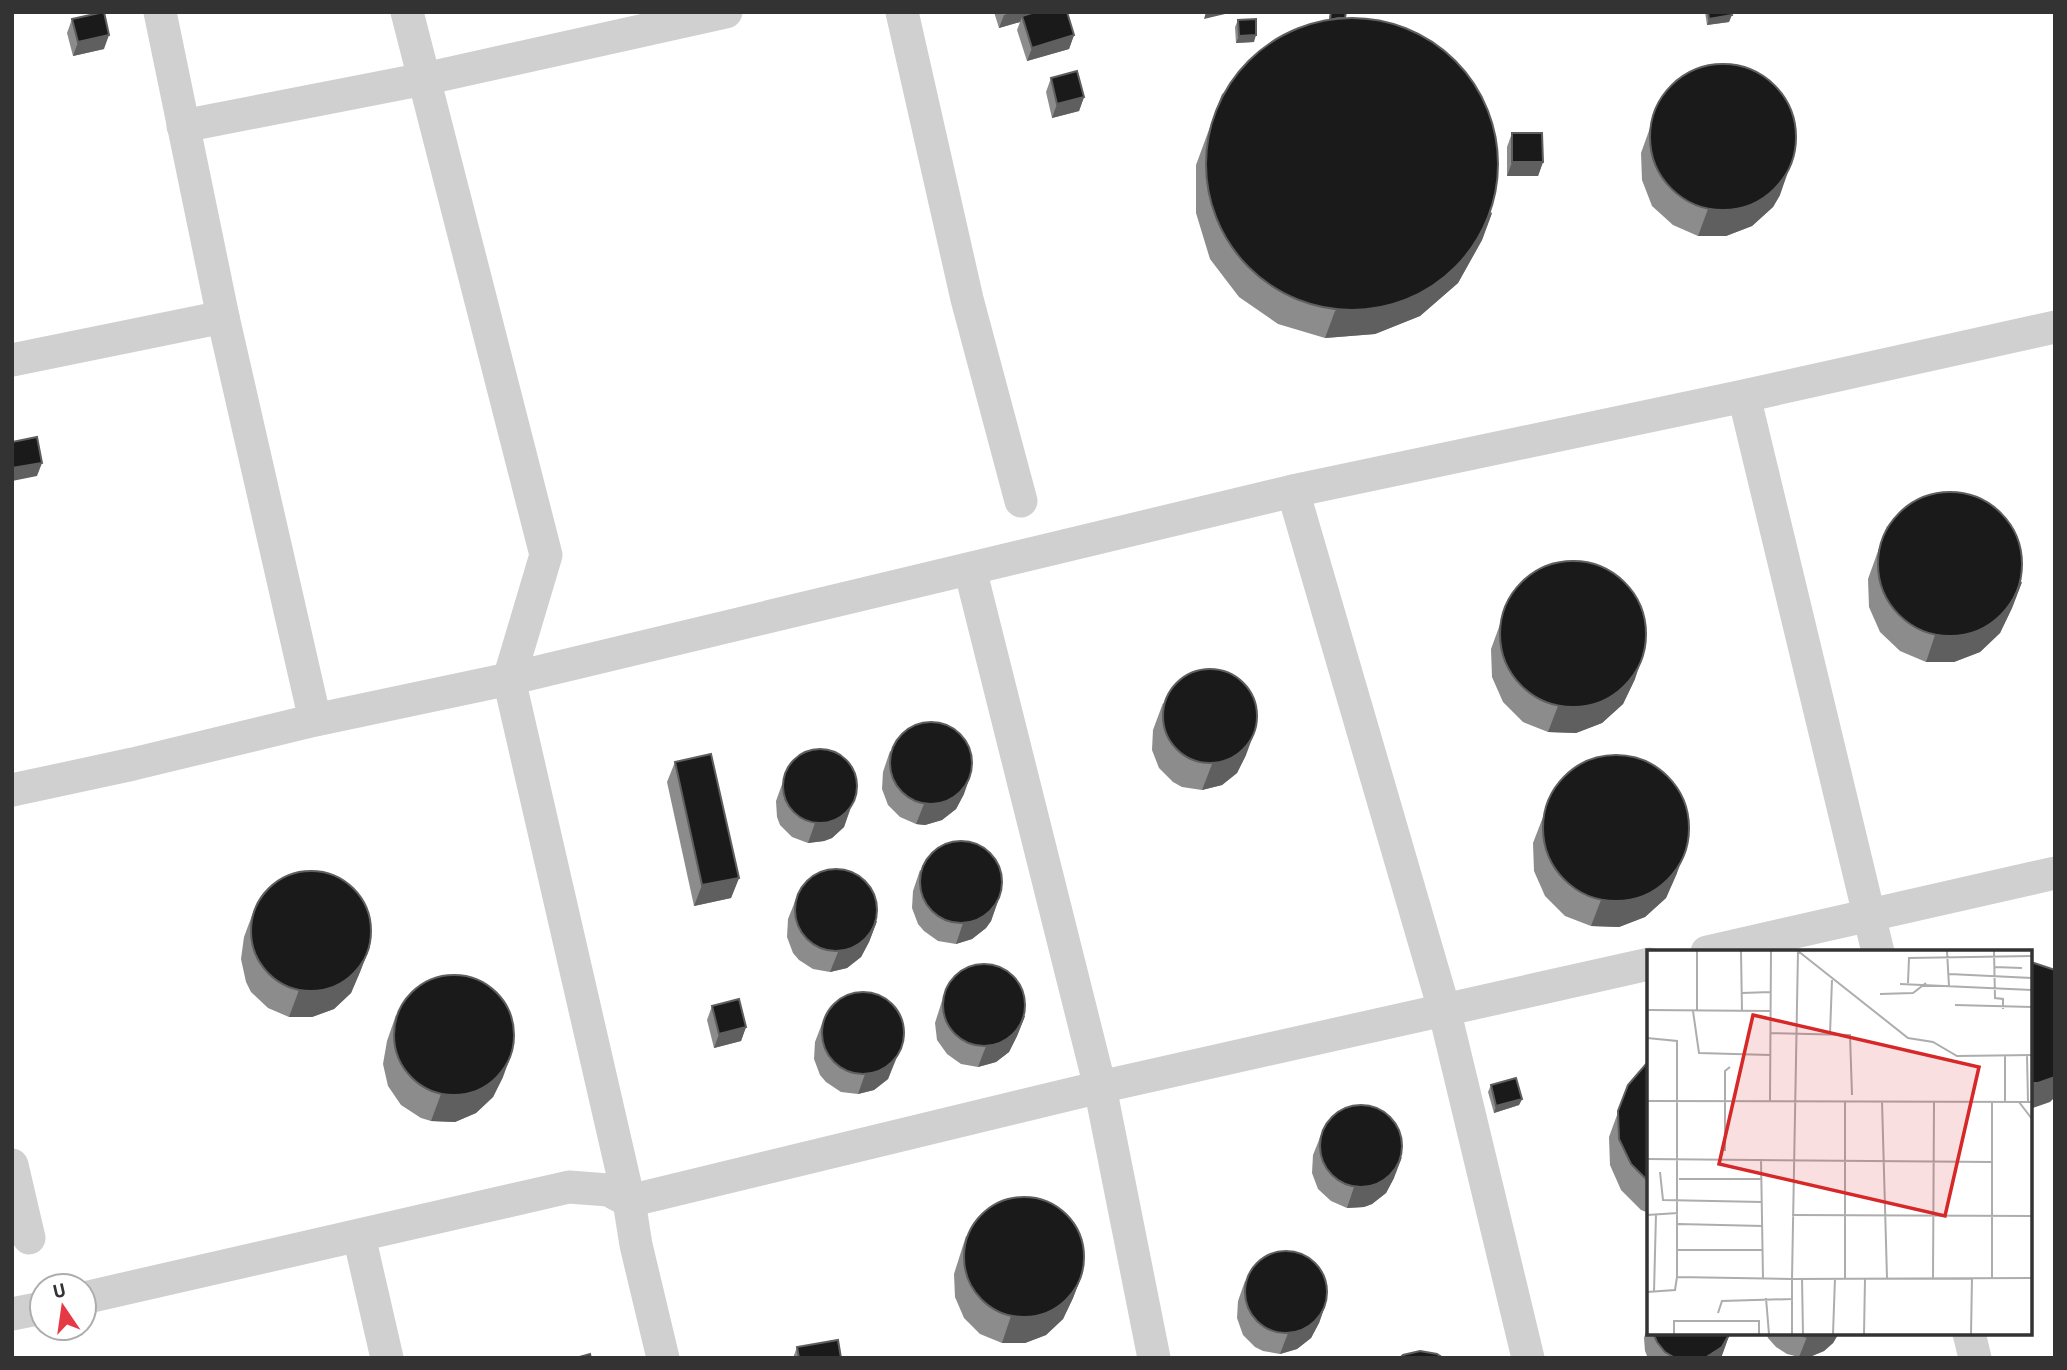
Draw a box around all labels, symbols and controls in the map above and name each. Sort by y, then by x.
inset map [1647,950,2032,1335]
north arrow [28,1272,98,1342]
text: U [51,1277,67,1302]

